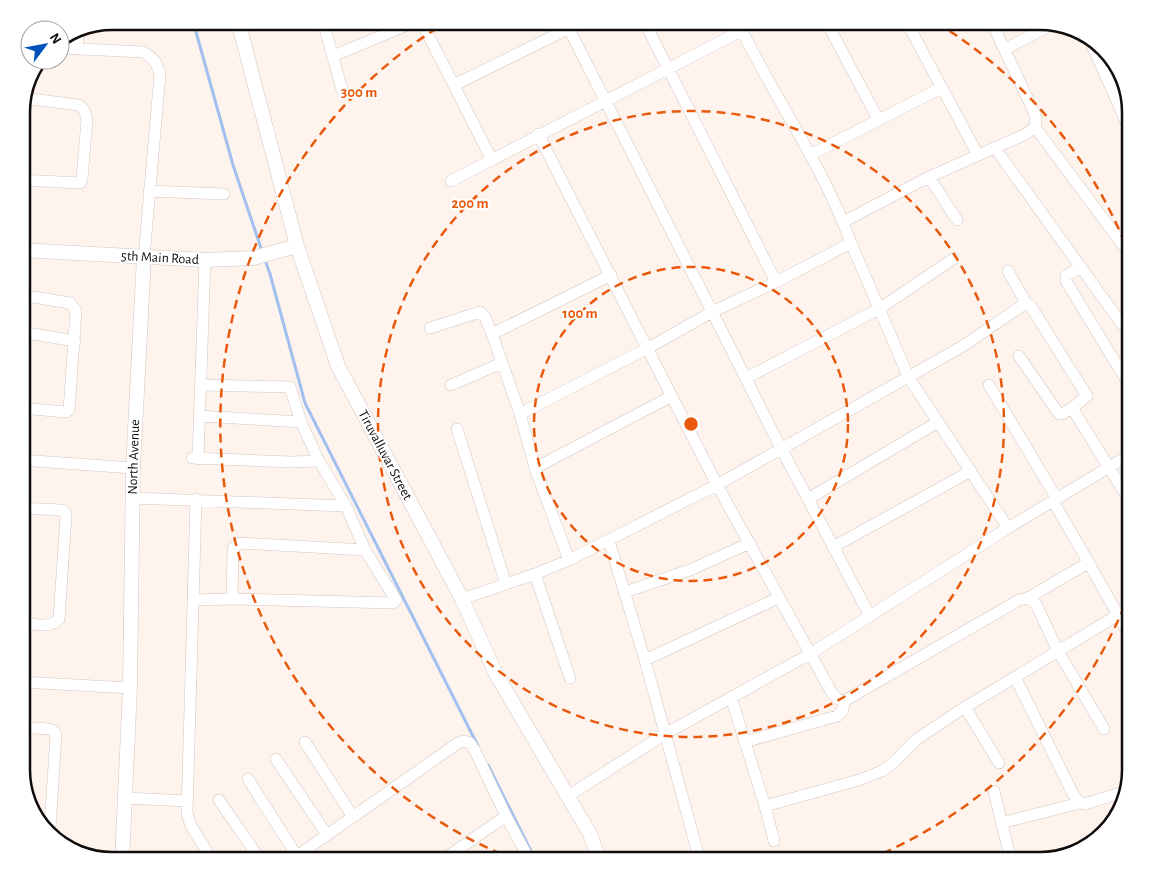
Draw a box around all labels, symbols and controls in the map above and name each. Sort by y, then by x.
north arrow [20,20,70,70]
text: N [47,31,64,46]
text: 300 m [341,85,377,100]
text: 200 m [451,196,489,211]
street label: 5th Main Road [121,249,199,267]
text: 100 m [562,306,598,321]
street label: Tiruvalluvar Street [355,408,415,503]
centre of rings [682,415,700,433]
street label: North Avenue [126,419,142,495]

